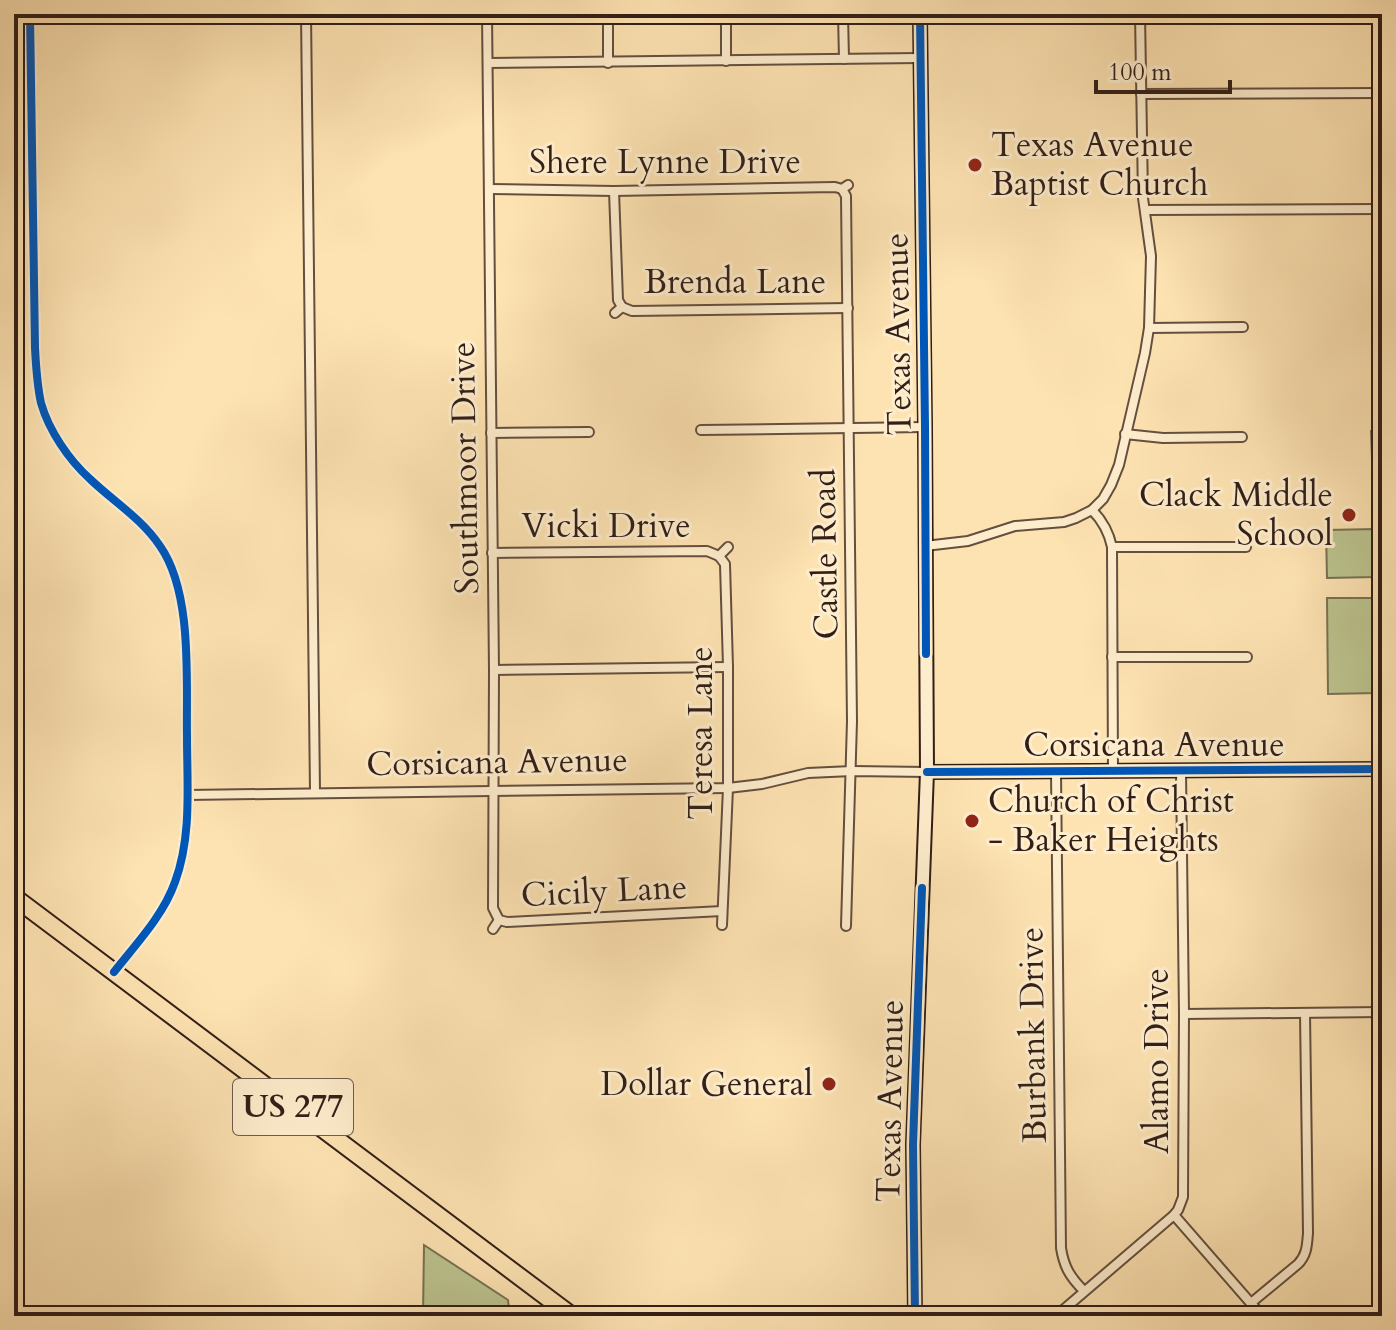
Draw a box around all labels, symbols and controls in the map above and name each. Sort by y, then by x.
scale bar [1096,44,1230,94]
text: 100 m [1108,56,1172,89]
place label: Texas Avenue Baptist Church [991,122,1209,207]
street label: Shere Lynne Drive [529,139,801,185]
marker: Texas Avenue Baptist Church [966,156,984,174]
street label: Texas Avenue [873,232,923,436]
street label: Brenda Lane [644,259,826,305]
street label: Southmoor Drive [440,341,490,595]
street label: Castle Road [801,468,849,640]
place label: Clack Middle School [1139,472,1333,557]
street label: Vicki Drive [521,503,691,549]
marker: Clack Middle School [1340,506,1358,524]
street label: Teresa Lane [678,646,724,820]
street label: Corsicana Avenue [1023,722,1285,768]
street label: Corsicana Avenue [366,737,628,787]
place label: Church of Christ - Baker Heights [988,778,1234,863]
marker: Church of Christ - Baker Heights [963,812,981,830]
street label: Cicily Lane [520,864,688,918]
street label: Burbank Drive [1008,927,1058,1143]
street label: Alamo Drive [1134,968,1180,1154]
street label: Texas Avenue [865,999,915,1203]
place label: Dollar General [601,1061,813,1107]
marker: Dollar General [820,1075,838,1093]
road number: US 277 [233,1079,353,1135]

